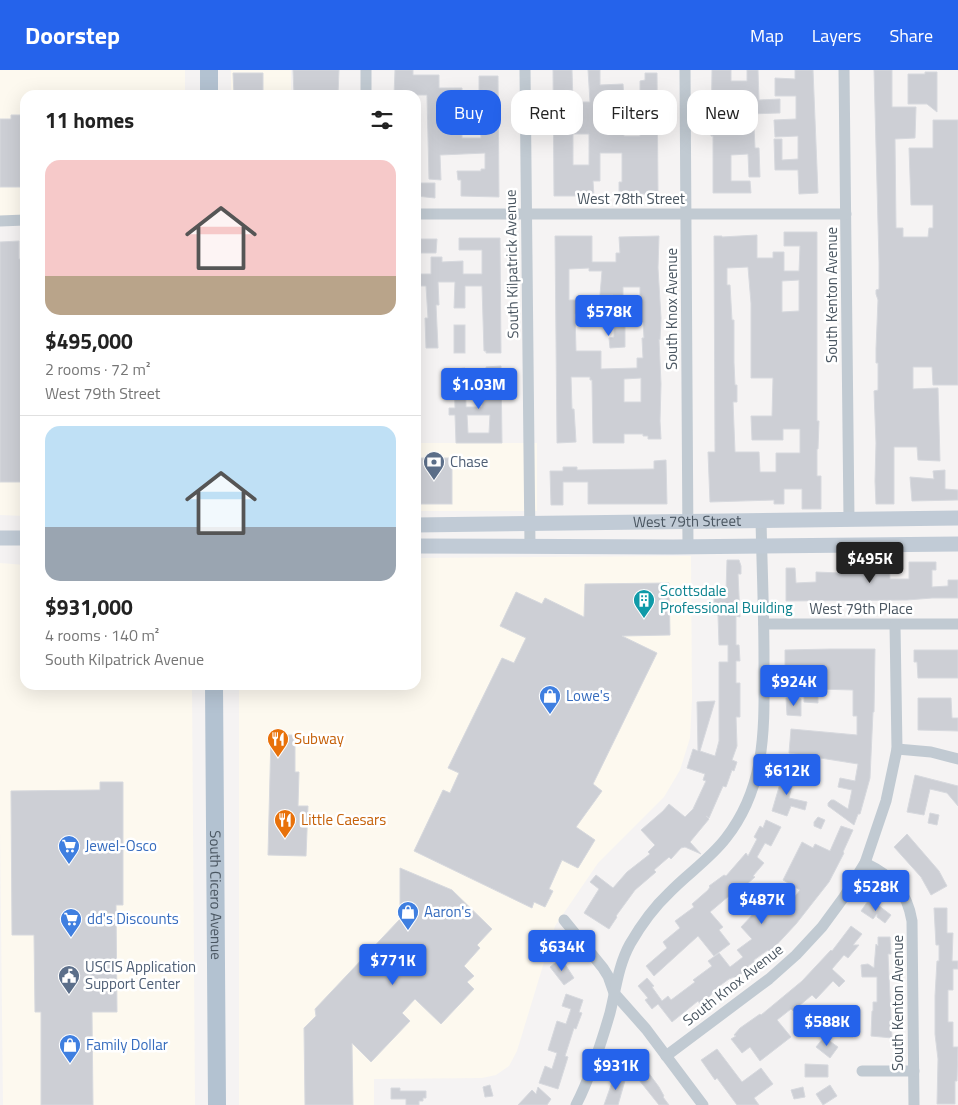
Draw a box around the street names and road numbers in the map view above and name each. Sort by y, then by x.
street label: West 78th Street [577,187,686,210]
street label: South Kilpatrick Avenue [499,189,524,339]
street label: South Kenton Avenue [820,227,843,363]
street label: South Knox Avenue [660,248,683,370]
street label: West 79th Street [633,509,742,533]
street label: West 79th Place [809,597,913,620]
street label: South Cicero Avenue [204,830,228,960]
street label: South Kenton Avenue [886,935,909,1071]
street label: South Knox Avenue [678,938,788,1031]

